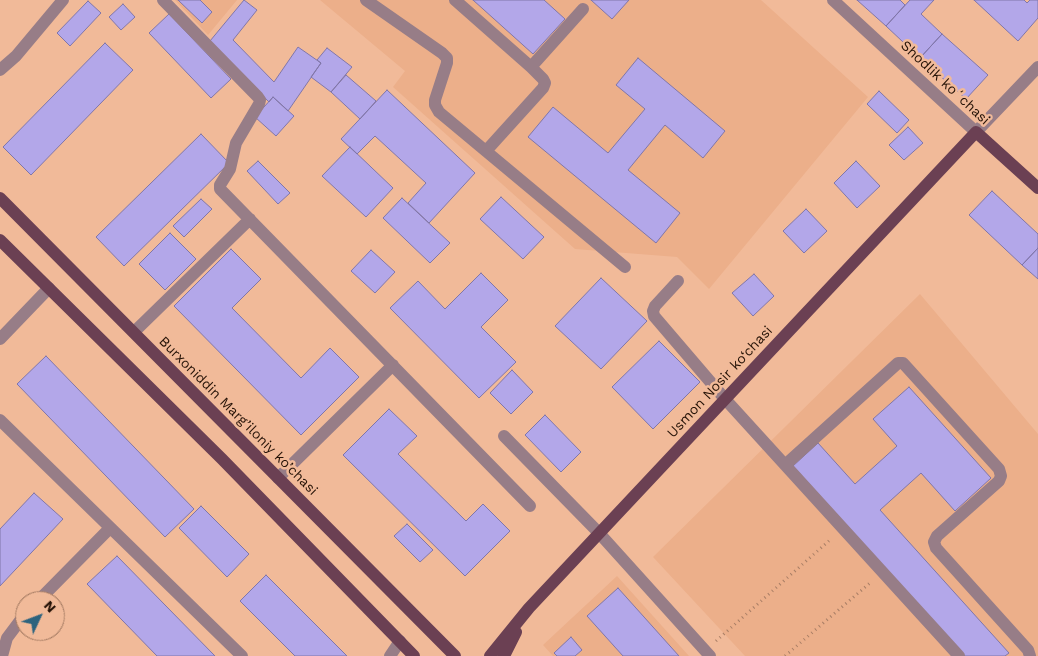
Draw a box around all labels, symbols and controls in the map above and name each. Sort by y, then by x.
street label: Shodlik koʻchasi [897,37,993,129]
street label: Usmon Nosir ko‘chasi [664,323,776,441]
street label: Burxoniddin Marg’iloniy ko’chasi [155,333,321,499]
north arrow [15,591,65,641]
text: N [41,597,60,616]

